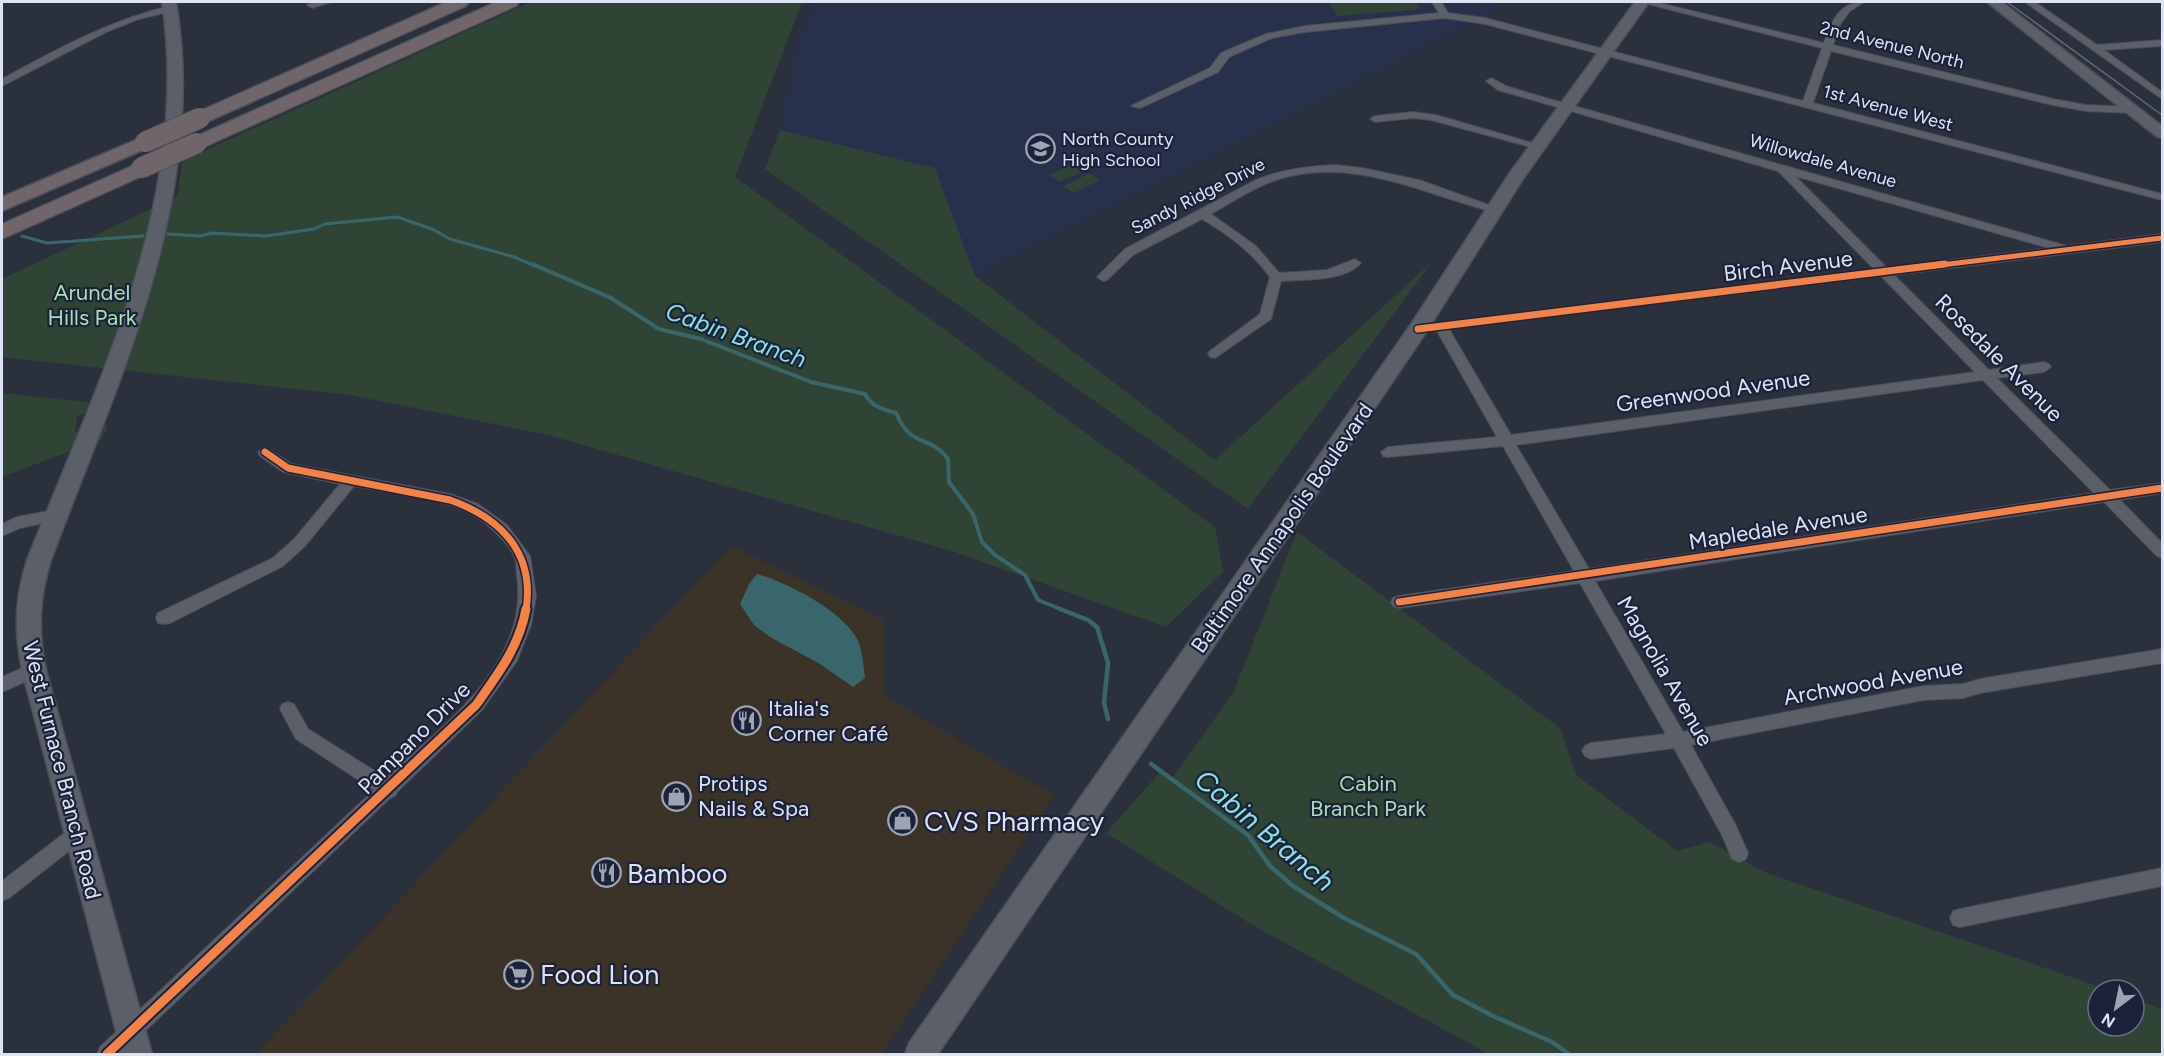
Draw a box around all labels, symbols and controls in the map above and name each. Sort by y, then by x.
street label: 2nd Avenue North [1818,16,1966,74]
street label: 1st Avenue West [1820,80,1956,136]
place label: North County High School [1062,128,1174,171]
street label: Willowdale Avenue [1747,129,1899,193]
school or university icon: North County High School [1025,133,1057,165]
street label: Sandy Ridge Drive [1127,153,1269,239]
street label: Birch Avenue [1722,245,1854,287]
park label: Arundel Hills Park [48,279,137,331]
street label: Rosedale Avenue [1929,288,2069,428]
water label: Cabin Branch [662,296,810,374]
street label: Greenwood Avenue [1614,364,1812,418]
street label: Baltimore Annapolis Boulevard [1185,398,1379,658]
street label: Mapledale Avenue [1687,501,1869,555]
street label: Magnolia Avenue [1611,591,1719,751]
street label: West Furnace Branch Road [17,638,107,902]
street label: Archwood Avenue [1781,653,1965,711]
street label: Pampano Drive [352,676,476,800]
place label: Italia's Corner Café [768,695,888,747]
restaurant icon: Italia's Corner Café [731,705,763,737]
water label: Cabin Branch [1188,762,1342,898]
place label: Protips Nails & Spa [698,770,809,822]
park label: Cabin Branch Park [1310,770,1426,822]
shop icon: Protips Nails & Spa [661,780,693,812]
shop icon: CVS Pharmacy [887,805,919,837]
place label: CVS Pharmacy [924,805,1104,838]
restaurant icon: Bamboo [590,857,622,889]
place label: Bamboo [627,857,727,890]
supermarket icon: Food Lion [503,958,535,990]
place label: Food Lion [540,958,659,991]
north arrow [2086,978,2146,1038]
text: N [2098,1009,2119,1032]

